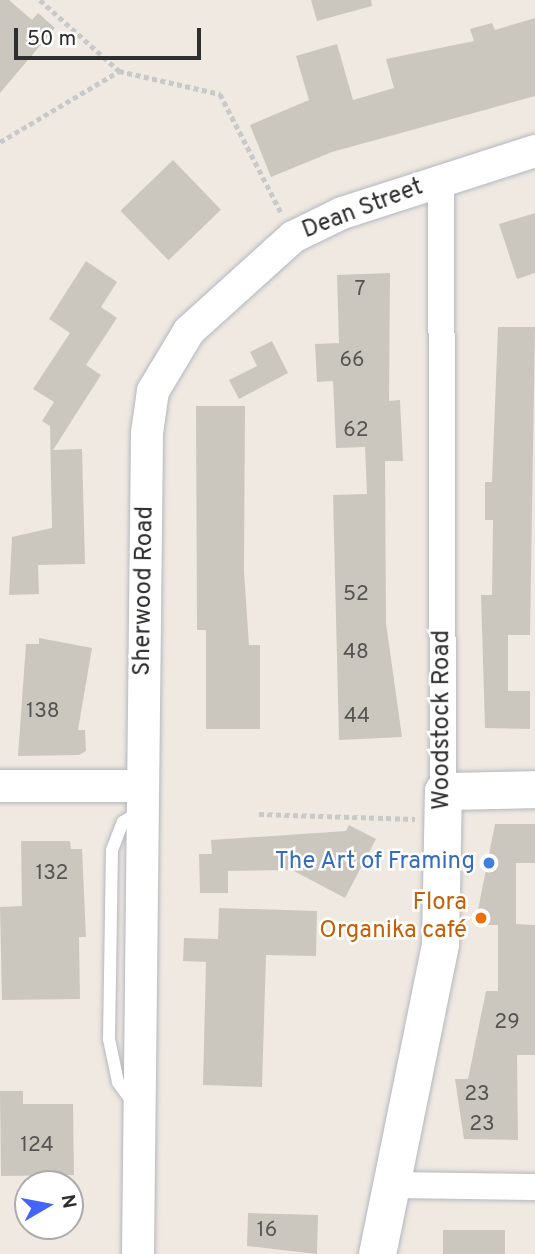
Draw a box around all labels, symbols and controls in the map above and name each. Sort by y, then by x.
scale bar [18,14,205,58]
text: 50 m [27,26,76,53]
street label: Dean Street [299,174,427,246]
house number: 7 [355,277,365,303]
house number: 66 [339,348,365,374]
house number: 62 [343,418,369,444]
street label: Sherwood Road [129,506,161,676]
house number: 52 [343,582,369,608]
street label: Woodstock Road [429,630,457,810]
house number: 48 [343,640,369,666]
house number: 138 [26,699,60,725]
house number: 44 [344,704,370,730]
place label: The Art of Framing [274,849,475,877]
marker: The Art of Framing [481,855,497,871]
house number: 132 [36,861,68,887]
place label: Flora Organika café [319,890,467,946]
marker: Flora Organika café [473,910,489,926]
house number: 29 [494,1010,520,1036]
house number: 23 [464,1082,490,1108]
house number: 23 [469,1112,495,1138]
house number: 124 [20,1133,54,1159]
north arrow [14,1170,84,1240]
text: N [55,1193,81,1211]
house number: 16 [257,1218,277,1244]

